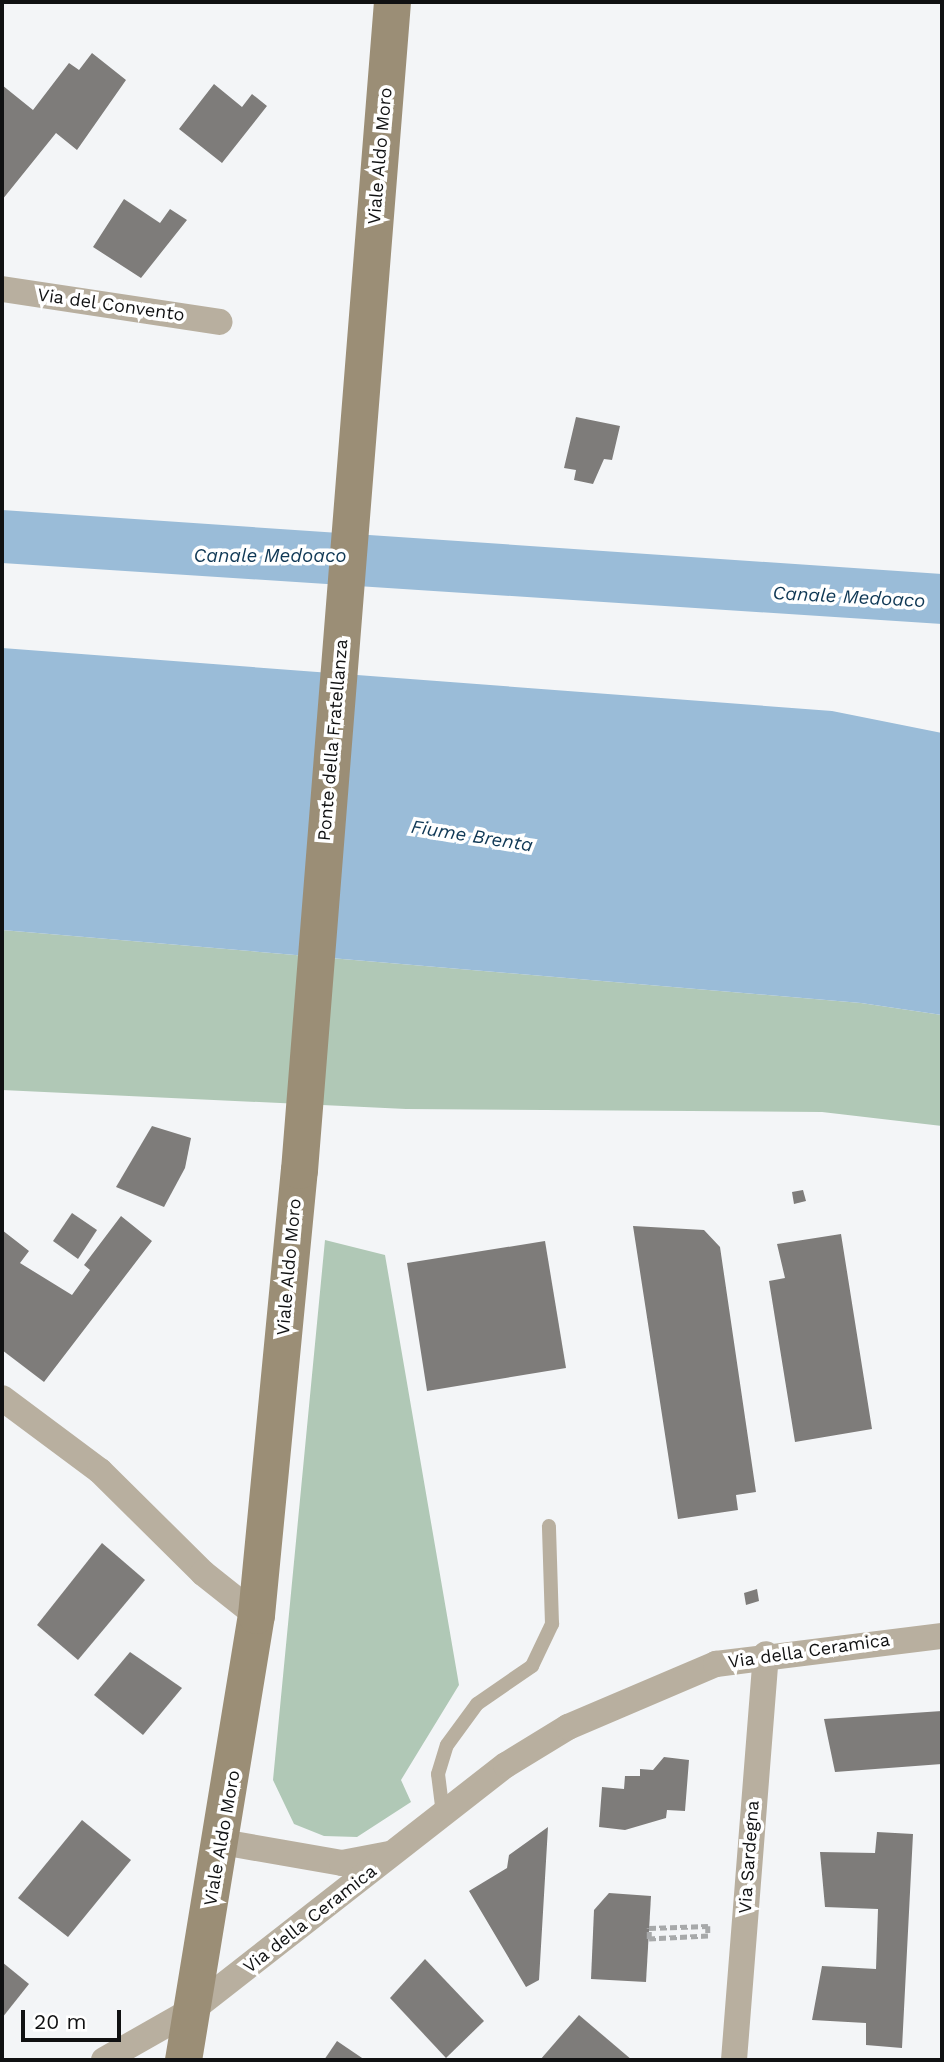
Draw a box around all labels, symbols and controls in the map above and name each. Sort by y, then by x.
street label: Viale Aldo Moro [363,86,397,226]
street label: Via del Convento [36,284,186,326]
water label: Canale Medoaco [194,545,346,567]
water label: Canale Medoaco [772,582,926,612]
street label: Ponte della Fratellanza [313,638,353,842]
water label: Fiume Brenta [409,815,535,857]
street label: Viale Aldo Moro [272,1197,306,1337]
street label: Via della Ceramica [726,1629,892,1673]
street label: Viale Aldo Moro [199,1768,245,1908]
street label: Via Sardegna [734,1799,764,1915]
street label: Via della Ceramica [239,1860,381,1978]
scale bar [24,1996,124,2040]
text: 20 m [34,2009,86,2034]

